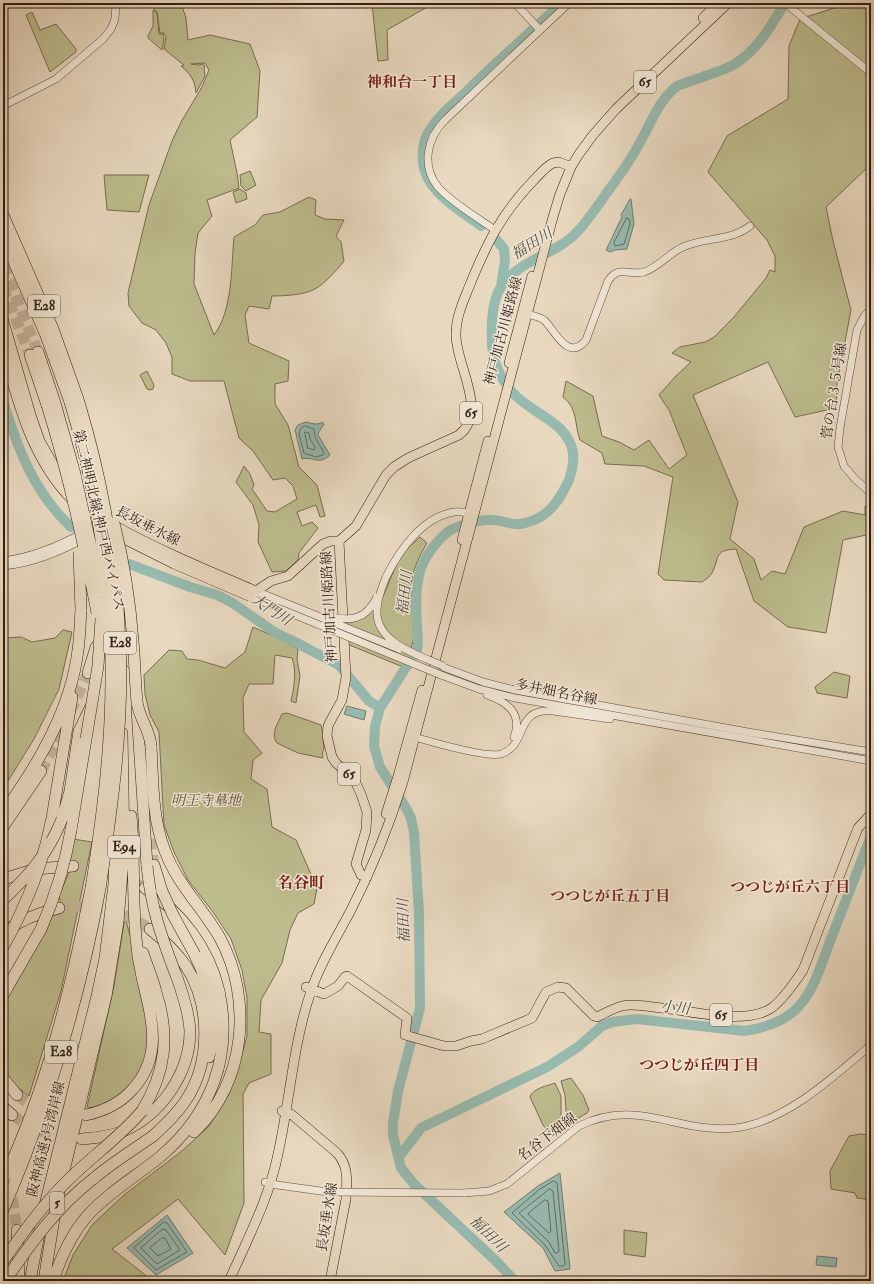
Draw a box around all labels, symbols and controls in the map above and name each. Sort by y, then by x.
road number: 65 [634,71,656,93]
district label: 神和台一丁目 [367,73,457,92]
water label: 福田川 [508,223,558,264]
street label: 神戸加古川姫路線 [480,275,526,387]
road number: E28 [28,295,60,317]
street label: 菅の台３５号線 [818,341,850,441]
road number: 65 [460,402,482,424]
street label: 第二神明北線;神戸西バイパス [70,428,128,612]
street label: 長坂垂水線 [113,503,183,549]
street label: 神戸加古川姫路線 [318,551,340,663]
water label: 福田川 [393,568,417,616]
water label: 大門川 [247,590,297,631]
road number: E28 [104,632,136,654]
street label: 多井畑名谷線 [513,676,599,708]
road number: 65 [338,763,360,785]
park label: 明王寺墓地 [171,792,243,809]
road number: E94 [108,836,140,858]
district label: 名谷町 [277,873,325,893]
district label: つつじが丘六丁目 [730,878,850,897]
district label: つつじが丘五丁目 [550,887,670,906]
water label: 福田川 [394,896,414,944]
water label: 小川 [659,997,693,1019]
road number: 65 [710,1004,732,1026]
road number: E28 [45,1041,77,1063]
district label: つつじが丘四丁目 [639,1056,759,1075]
street label: 阪神高速5号湾岸線 [23,1080,69,1198]
street label: 名谷下畑線 [514,1109,580,1165]
street label: 長坂垂水線 [313,1181,341,1253]
road number: 5 [50,1192,64,1214]
water label: 福田川 [465,1212,512,1258]

